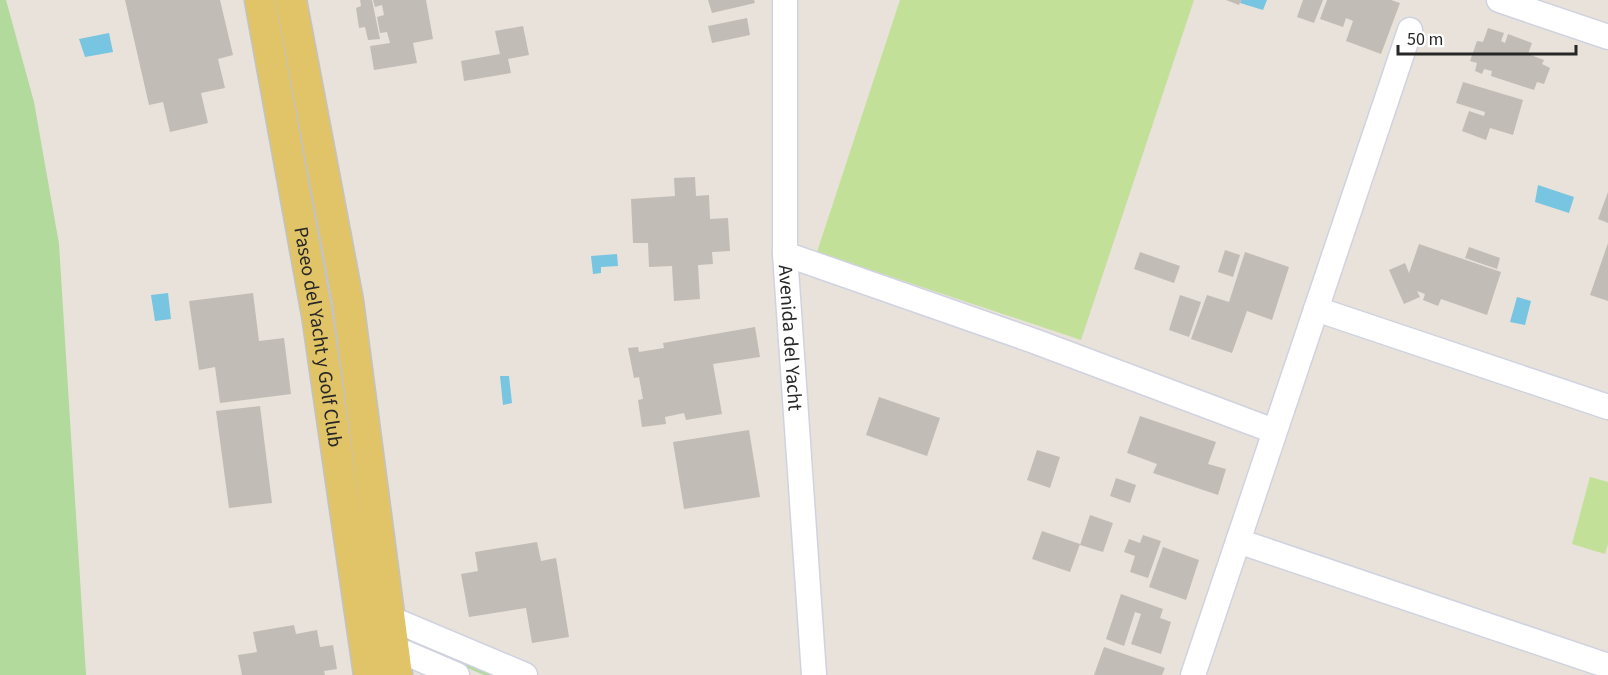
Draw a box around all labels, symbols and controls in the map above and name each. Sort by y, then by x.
scale bar [1398,18,1576,56]
text: 50 m [1407,27,1443,52]
street label: Paseo del Yacht y Golf Club [286,225,349,449]
street label: Avenida del Yacht [771,264,809,412]

